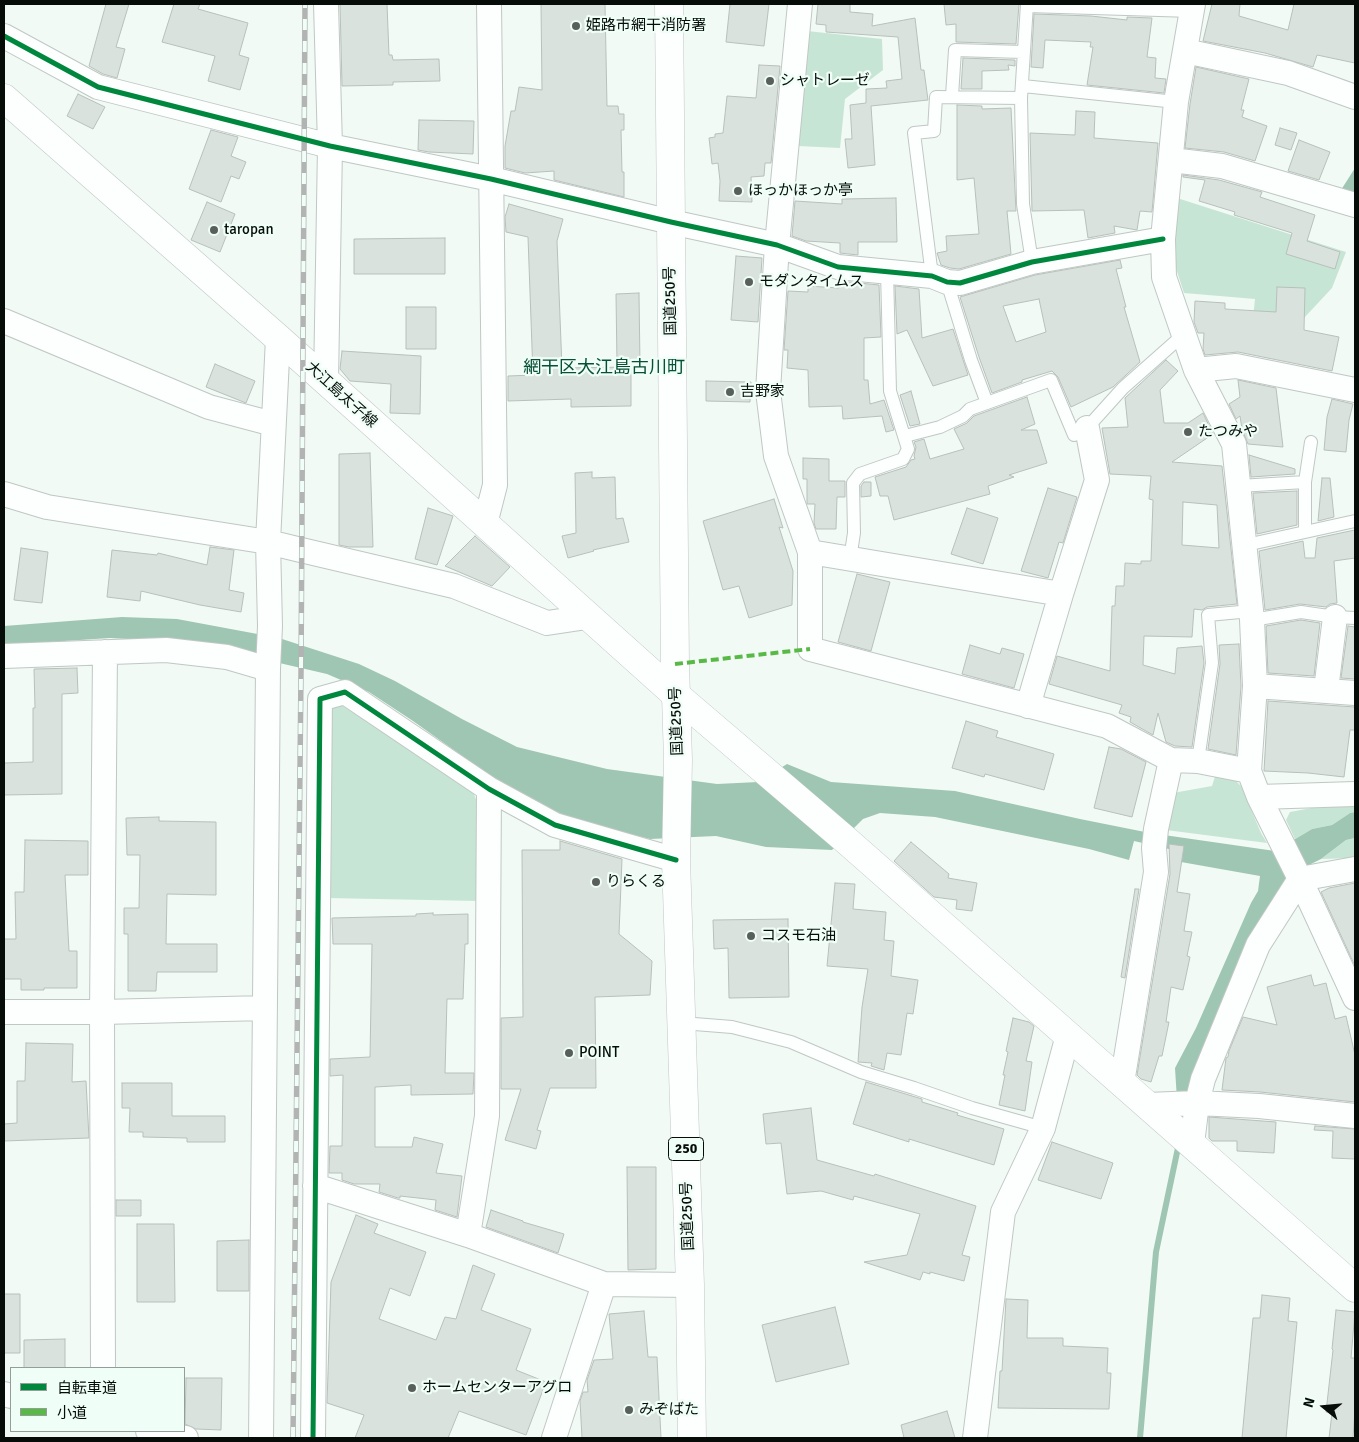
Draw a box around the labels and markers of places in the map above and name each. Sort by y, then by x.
place label: 姫路市網干消防署 [586,17,706,35]
marker: 姫路市網干消防署 [570,20,582,32]
place label: シャトレーゼ [780,72,870,90]
marker: シャトレーゼ [764,75,776,87]
place label: ほっかほっか亭 [748,182,853,200]
marker: ほっかほっか亭 [732,185,744,197]
place label: taropan [224,221,274,239]
marker: taropan [208,224,220,236]
place label: モダンタイムス [759,273,864,291]
marker: モダンタイムス [743,276,755,288]
place label: 吉野家 [740,383,785,401]
marker: 吉野家 [724,386,736,398]
place label: たつみや [1198,423,1258,441]
marker: たつみや [1182,426,1194,438]
place label: りらくる [606,873,666,891]
marker: りらくる [590,876,602,888]
place label: コスモ石油 [761,927,836,945]
marker: コスモ石油 [745,930,757,942]
place label: POINT [579,1044,619,1062]
marker: POINT [563,1047,575,1059]
place label: ホームセンターアグロ [422,1379,572,1397]
marker: ホームセンターアグロ [406,1382,418,1394]
place label: みぞばた [639,1401,699,1419]
marker: みぞばた [623,1404,635,1416]

